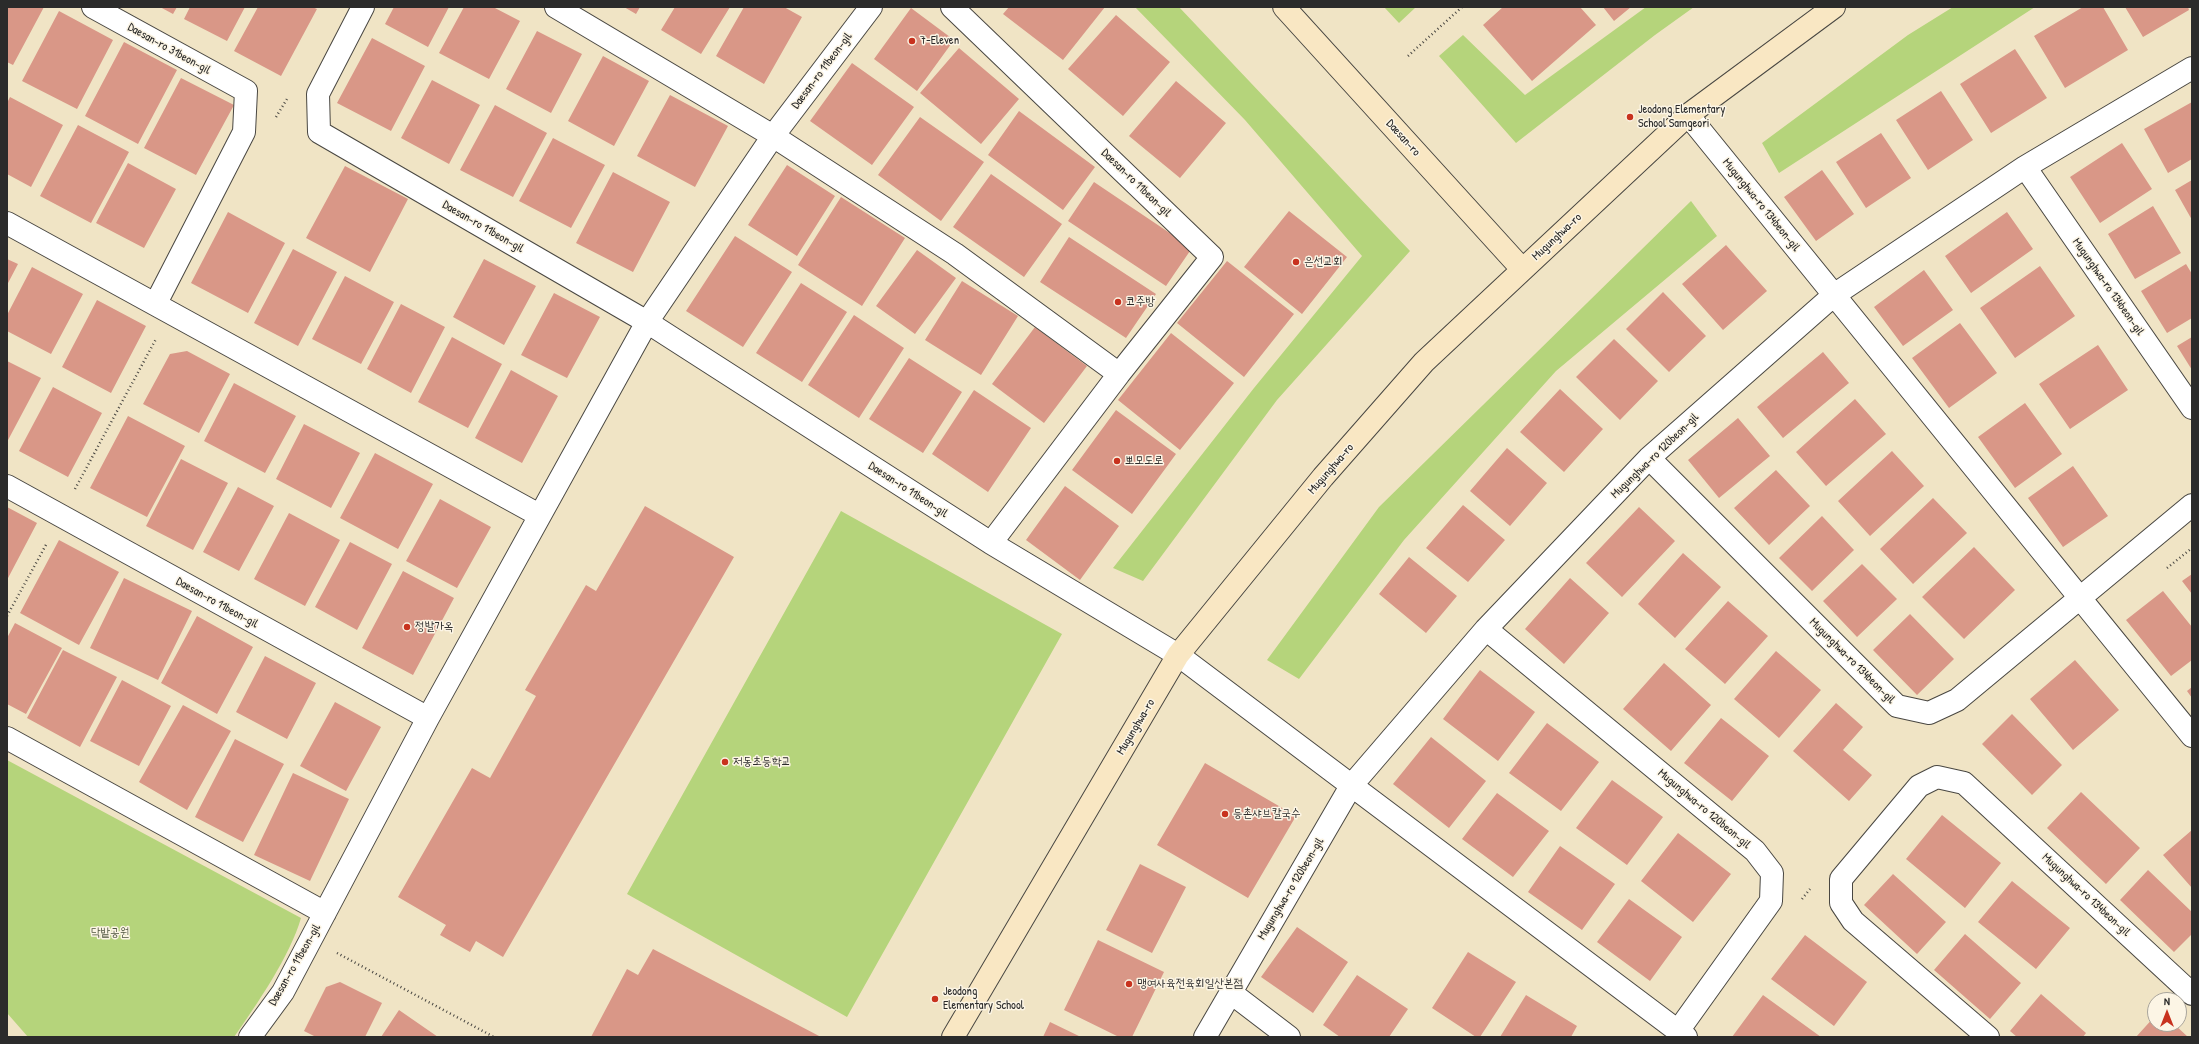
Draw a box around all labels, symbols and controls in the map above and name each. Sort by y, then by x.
street label: Daesan-ro 31beon-gil [125,20,213,78]
street label: Daesan-ro 11beon-gil [789,30,855,112]
place label: 7-Eleven [920,34,959,48]
marker: 7-Eleven [907,36,917,46]
place label: Jeodong Elementary School Samgeori [1638,103,1725,131]
marker: Jeodong Elementary School Samgeori [1625,112,1635,122]
street label: Daesan-ro [1383,117,1423,159]
street label: Daesan-ro 11beon-gil [1098,146,1174,220]
street label: Mugunghwa-ro 134beon-gil [1719,156,1803,254]
street label: Daesan-ro 11beon-gil [440,198,526,256]
street label: Mugunghwa-ro [1529,210,1585,264]
street label: Mugunghwa-ro 134beon-gil [2069,236,2147,338]
place label: 은선교회 [1304,255,1343,269]
marker: 은선교회 [1291,257,1301,267]
place label: 코주방 [1126,295,1155,309]
marker: 코주방 [1113,297,1123,307]
street label: Mugunghwa-ro 120beon-gil [1608,410,1702,502]
street label: Mugunghwa-ro [1305,441,1357,497]
place label: 뽀모도로 [1125,454,1164,468]
marker: 뽀모도로 [1112,456,1122,466]
street label: Daesan-ro 11beon-gil [866,459,950,521]
street label: Daesan-ro 11beon-gil [173,574,261,632]
street label: Mugunghwa-ro 134beon-gil [1806,615,1898,707]
place label: 정발가옥 [415,620,454,634]
marker: 정발가옥 [402,622,412,632]
street label: Mugunghwa-ro [1114,697,1158,757]
place label: 저동초등학교 [733,755,791,769]
marker: 저동초등학교 [720,757,730,767]
street label: Mugunghwa-ro 120beon-gil [1655,766,1753,852]
place label: 등촌샤브칼국수 [1233,807,1301,821]
marker: 등촌샤브칼국수 [1220,809,1230,819]
street label: Mugunghwa-ro 120beon-gil [1255,835,1327,943]
street label: Mugunghwa-ro 134beon-gil [2039,850,2133,940]
street label: Daesan-ro 11beon-gil [266,922,324,1008]
park label: 닥밭공원 [91,926,129,940]
place label: 맹여사육전육회일산본점 [1137,977,1243,991]
marker: 맹여사육전육회일산본점 [1124,979,1134,989]
place label: Jeodong Elementary School [943,985,1024,1013]
north arrow [2147,992,2187,1032]
marker: Jeodong Elementary School [930,994,940,1004]
text: N [2164,994,2170,1008]

